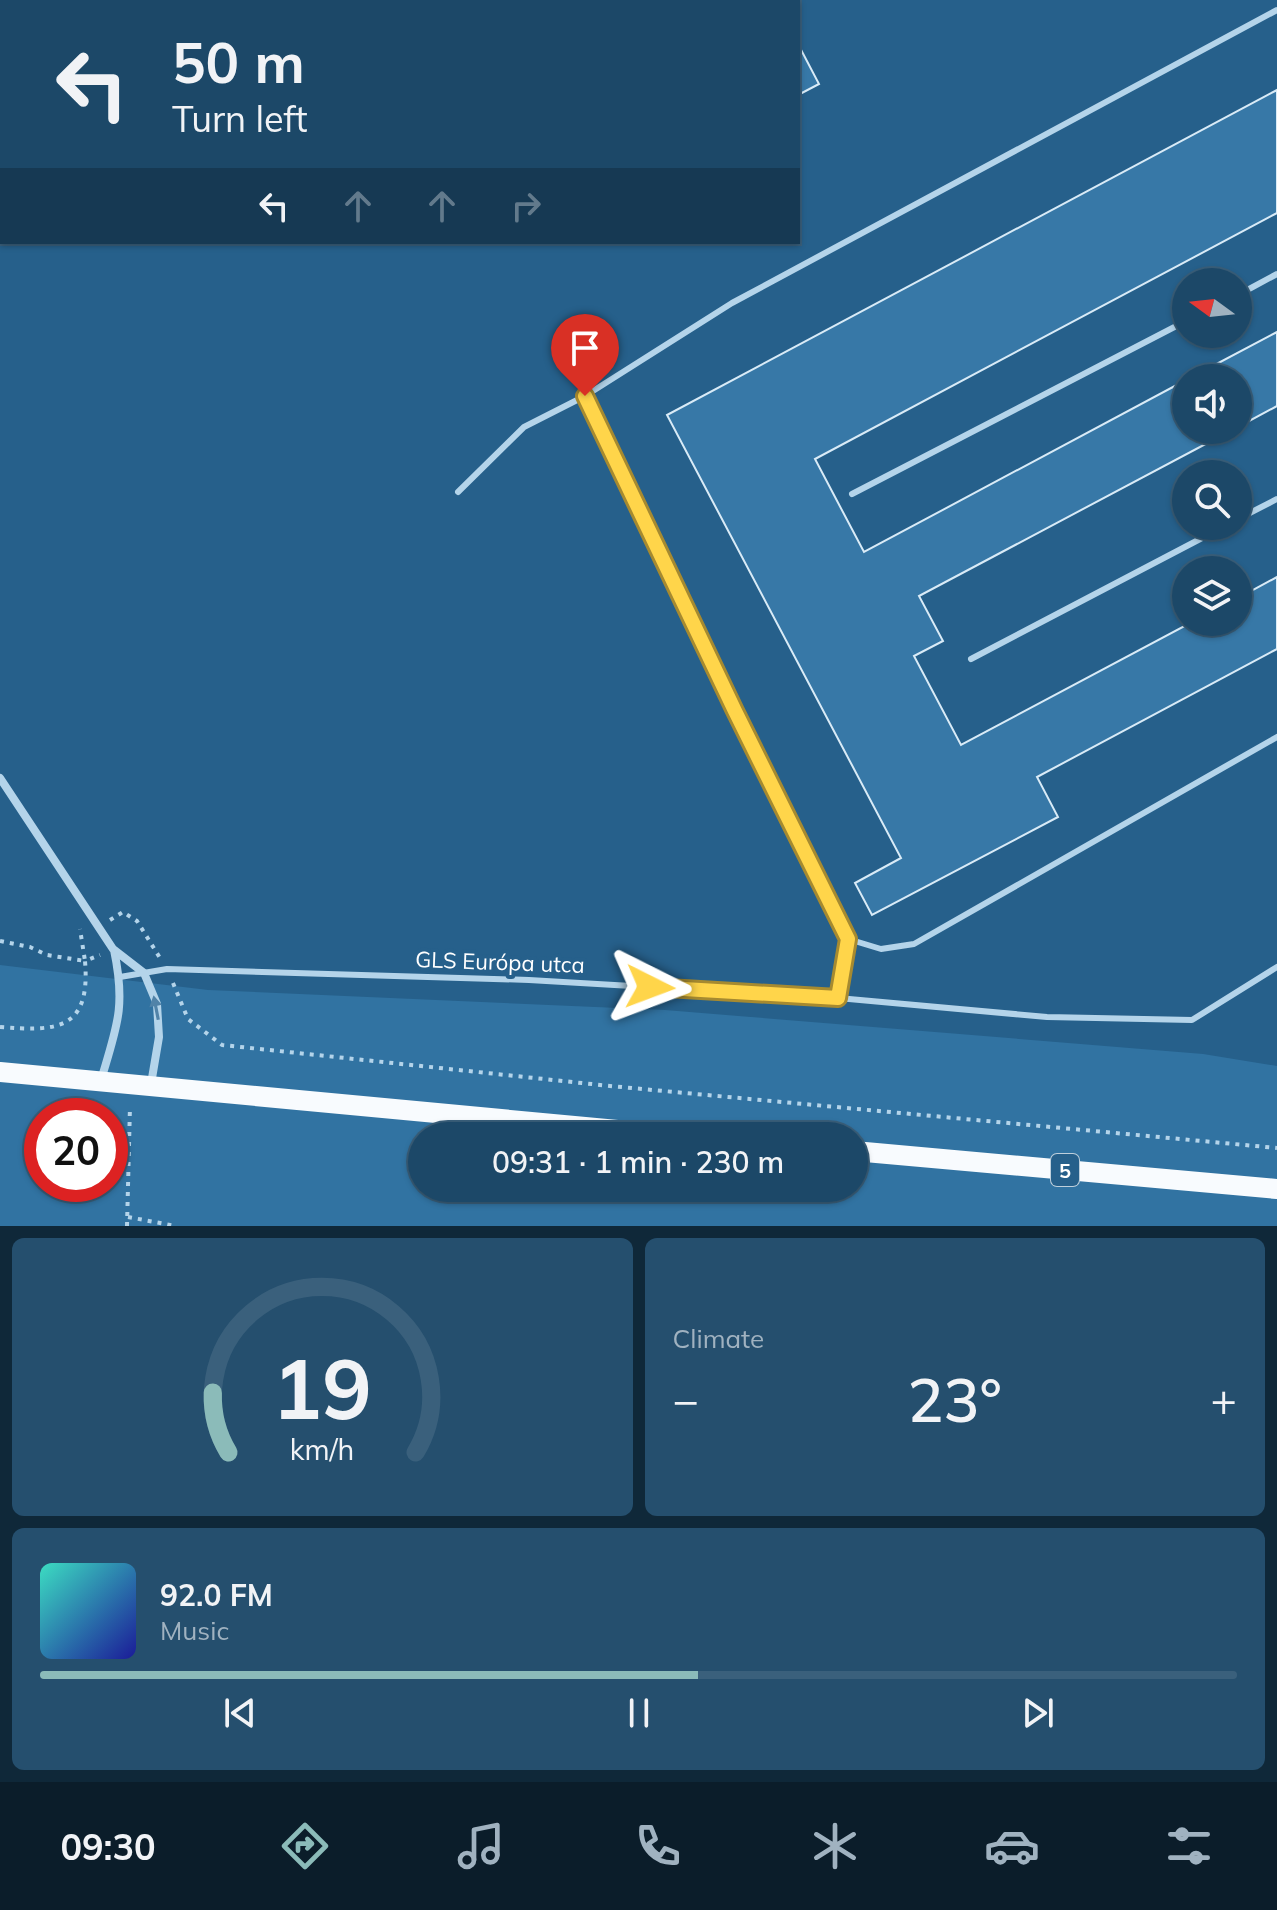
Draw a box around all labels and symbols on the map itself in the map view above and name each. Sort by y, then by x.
north arrow [1172,268,1252,348]
pin [551,314,619,396]
street label: GLS Európa utca [415,945,585,979]
position arrow [608,945,692,1029]
one-way arrow [149,996,161,1021]
speed limit sign: 20 [24,1098,128,1202]
road number: 5 [1051,1154,1079,1186]

